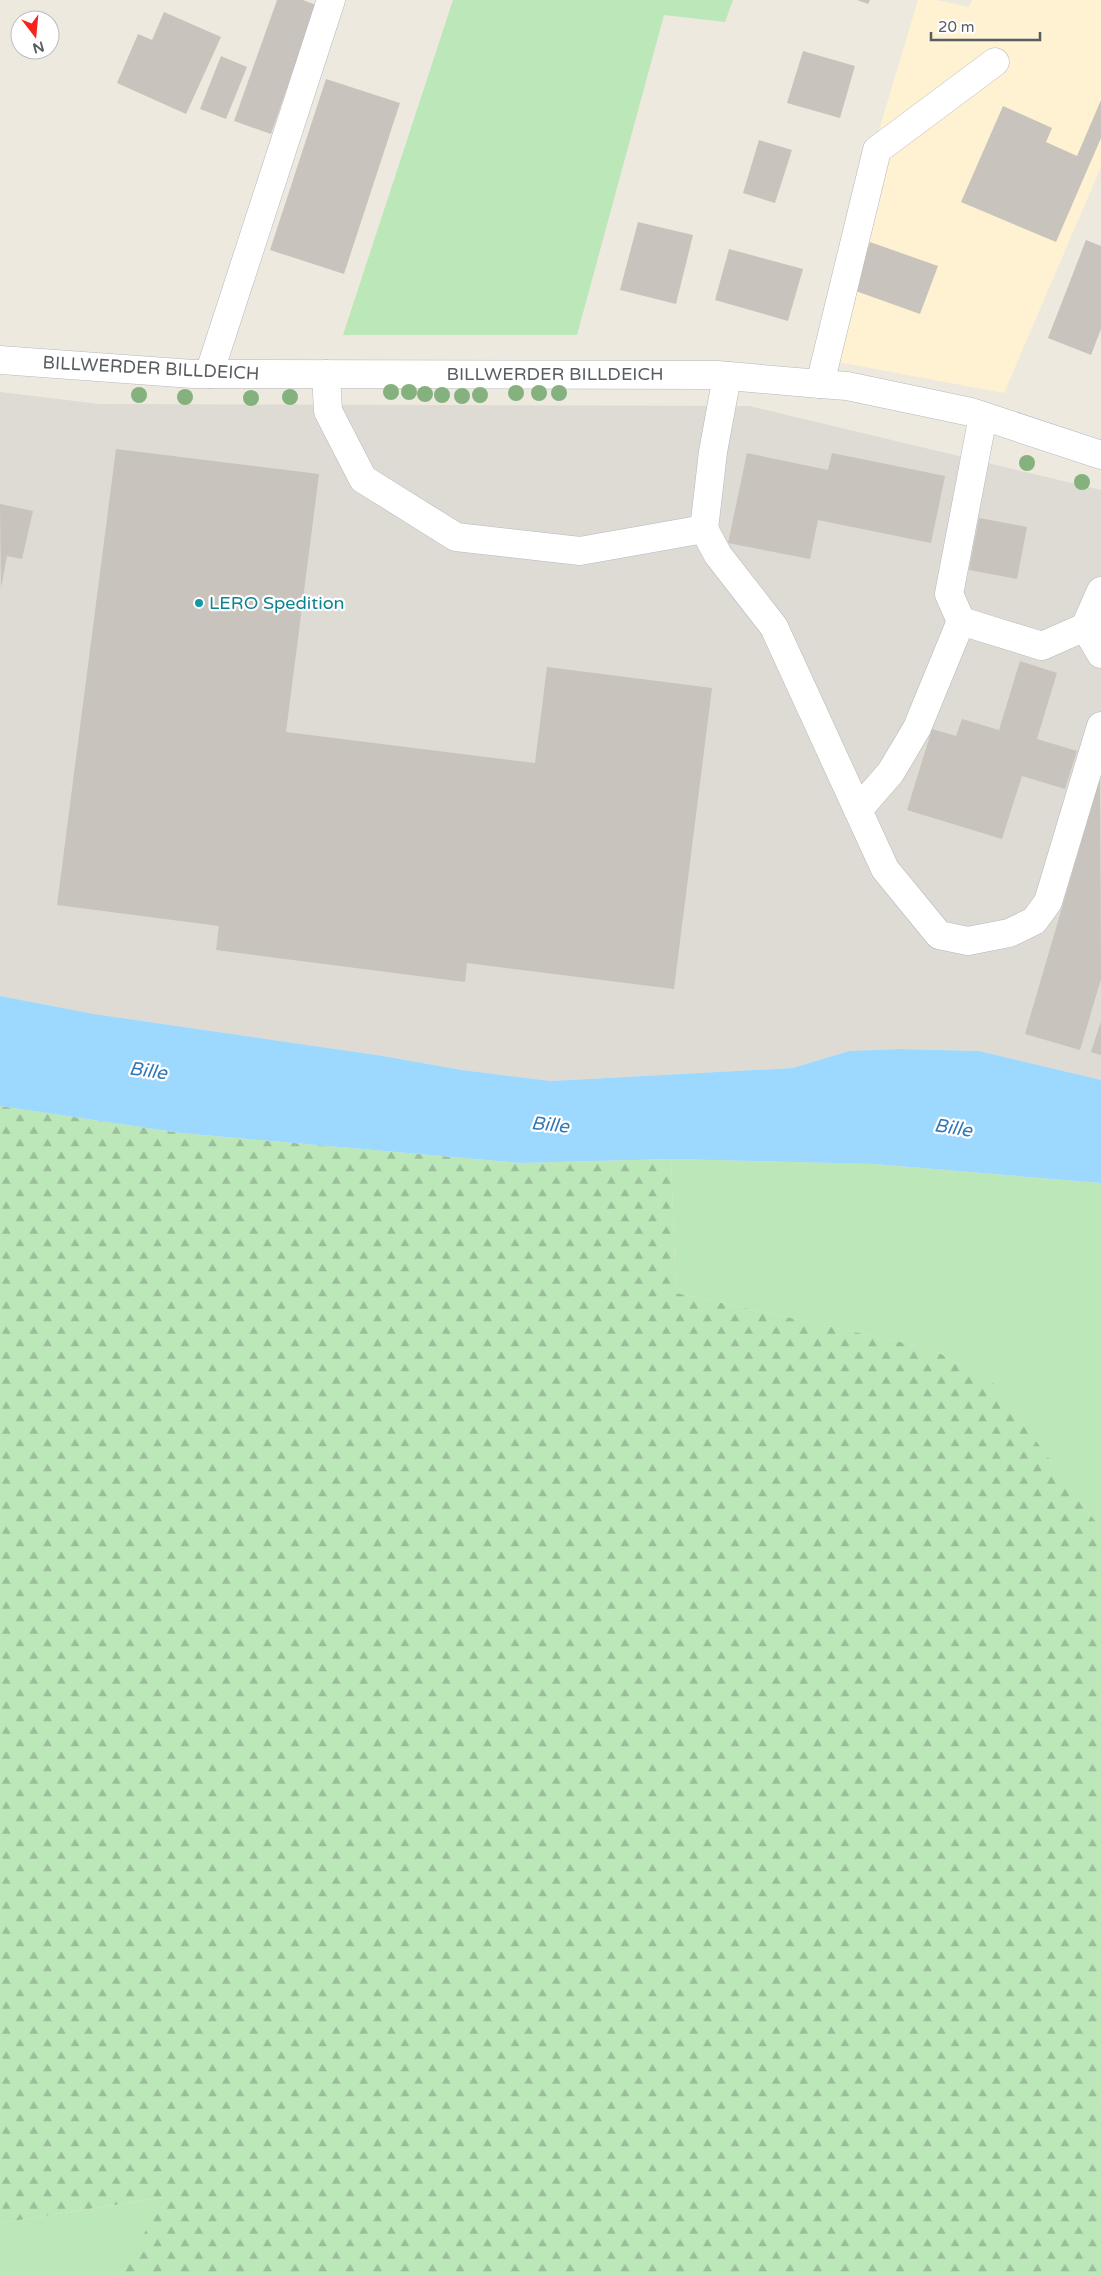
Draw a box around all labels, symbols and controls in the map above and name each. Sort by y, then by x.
north arrow [10,10,60,60]
scale bar [931,10,1040,42]
text: 20 m [938,18,975,36]
text: N [31,37,46,57]
street label: BILLWERDER BILLDEICH [42,351,260,385]
street label: BILLWERDER BILLDEICH [446,363,664,385]
place label: LERO Spedition [209,592,345,614]
marker: LERO Spedition [193,597,205,609]
water label: Bille [128,1057,170,1085]
water label: Bille [530,1112,571,1138]
water label: Bille [933,1114,975,1142]

